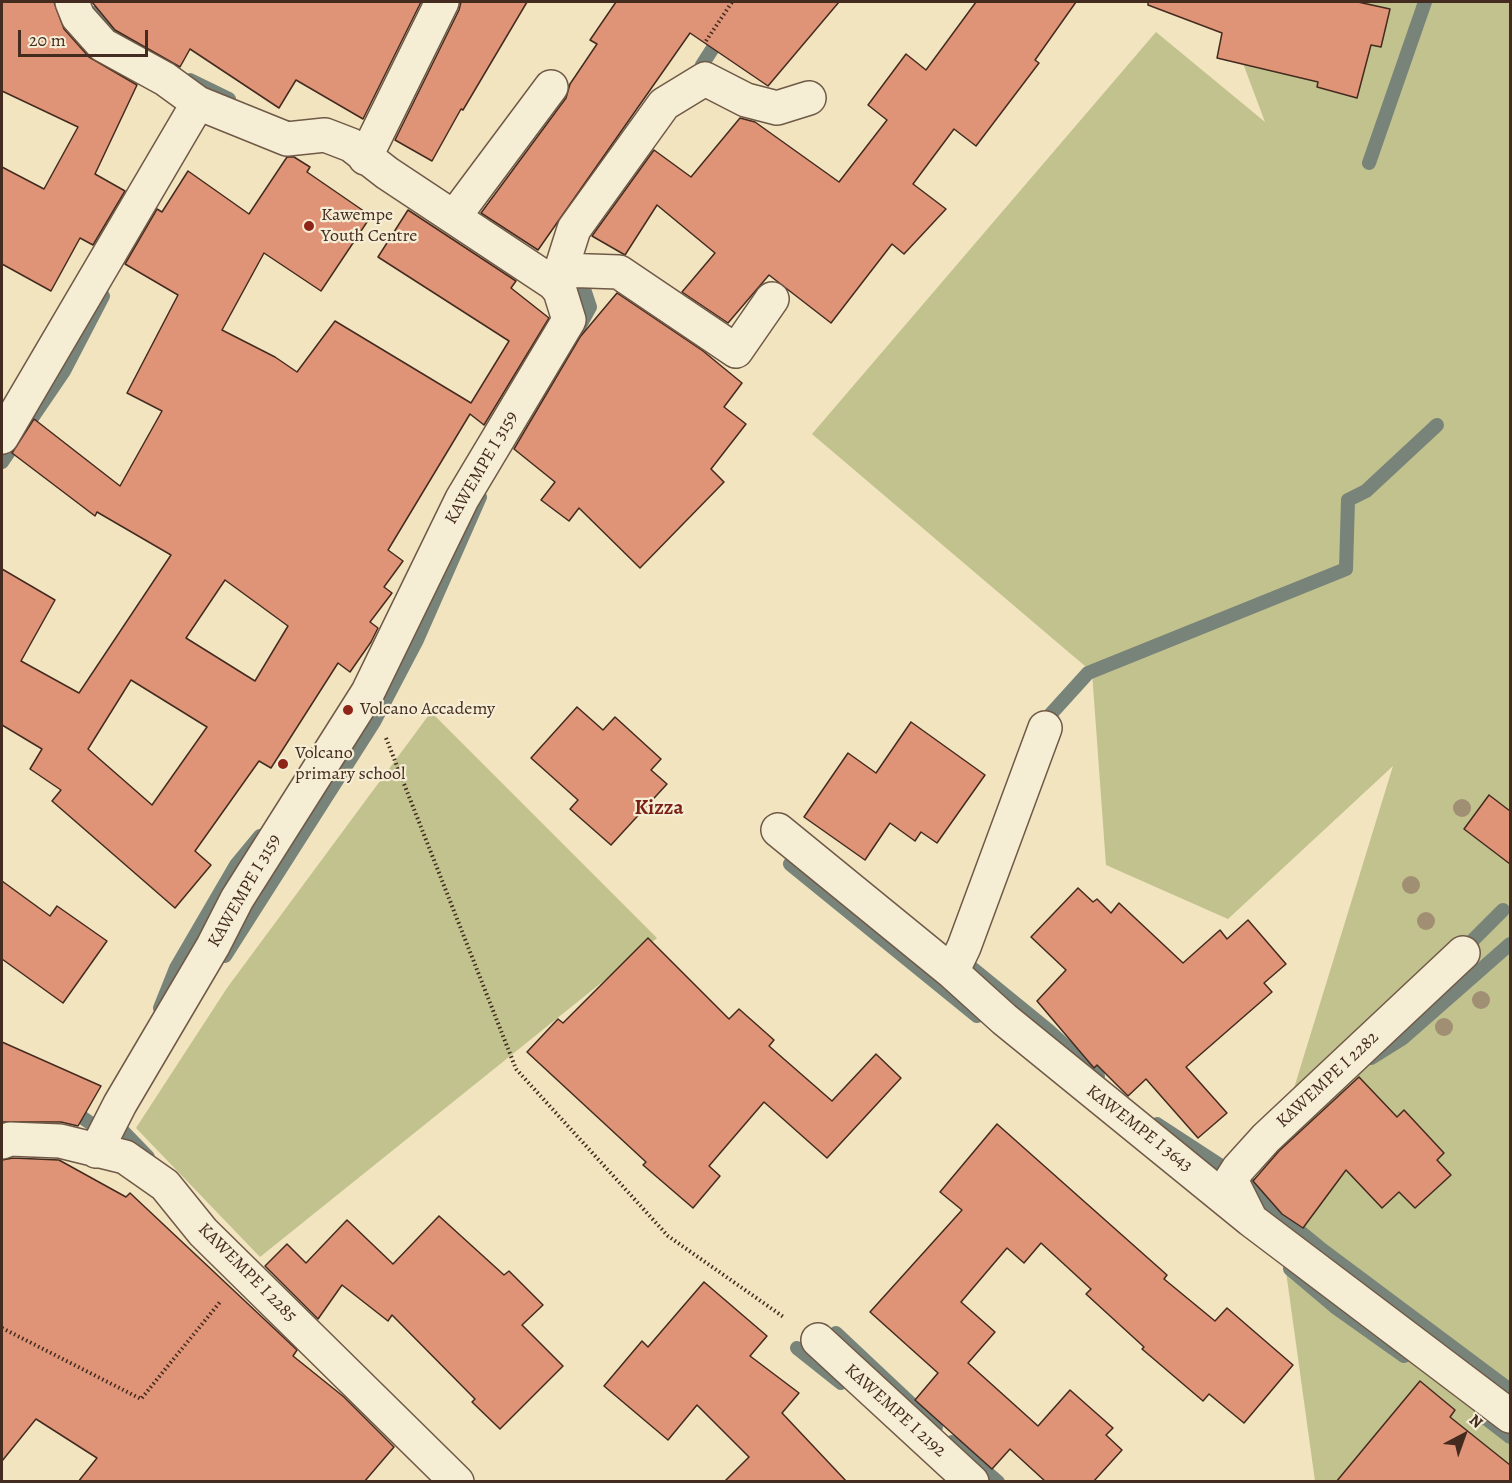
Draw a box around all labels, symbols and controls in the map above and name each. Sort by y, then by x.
scale bar [21,18,152,56]
text: 20 m [29,28,66,52]
place label: Kawempe Youth Centre [321,205,417,248]
marker: Kawempe Youth Centre [302,219,316,233]
street label: KAWEMPE I 3159 [441,408,523,528]
place label: Volcano Accademy [360,699,495,721]
marker: Volcano Accademy [341,703,355,717]
place label: Volcano primary school [295,743,405,786]
marker: Volcano primary school [276,757,290,771]
district label: Kizza [634,796,684,822]
street label: KAWEMPE I 3159 [204,831,286,951]
street label: KAWEMPE I 2282 [1272,1027,1384,1133]
street label: KAWEMPE I 3643 [1082,1081,1196,1177]
street label: KAWEMPE I 2285 [193,1219,301,1327]
street label: KAWEMPE I 2192 [840,1360,950,1462]
north arrow [1434,1405,1494,1465]
text: N [1464,1409,1487,1434]

